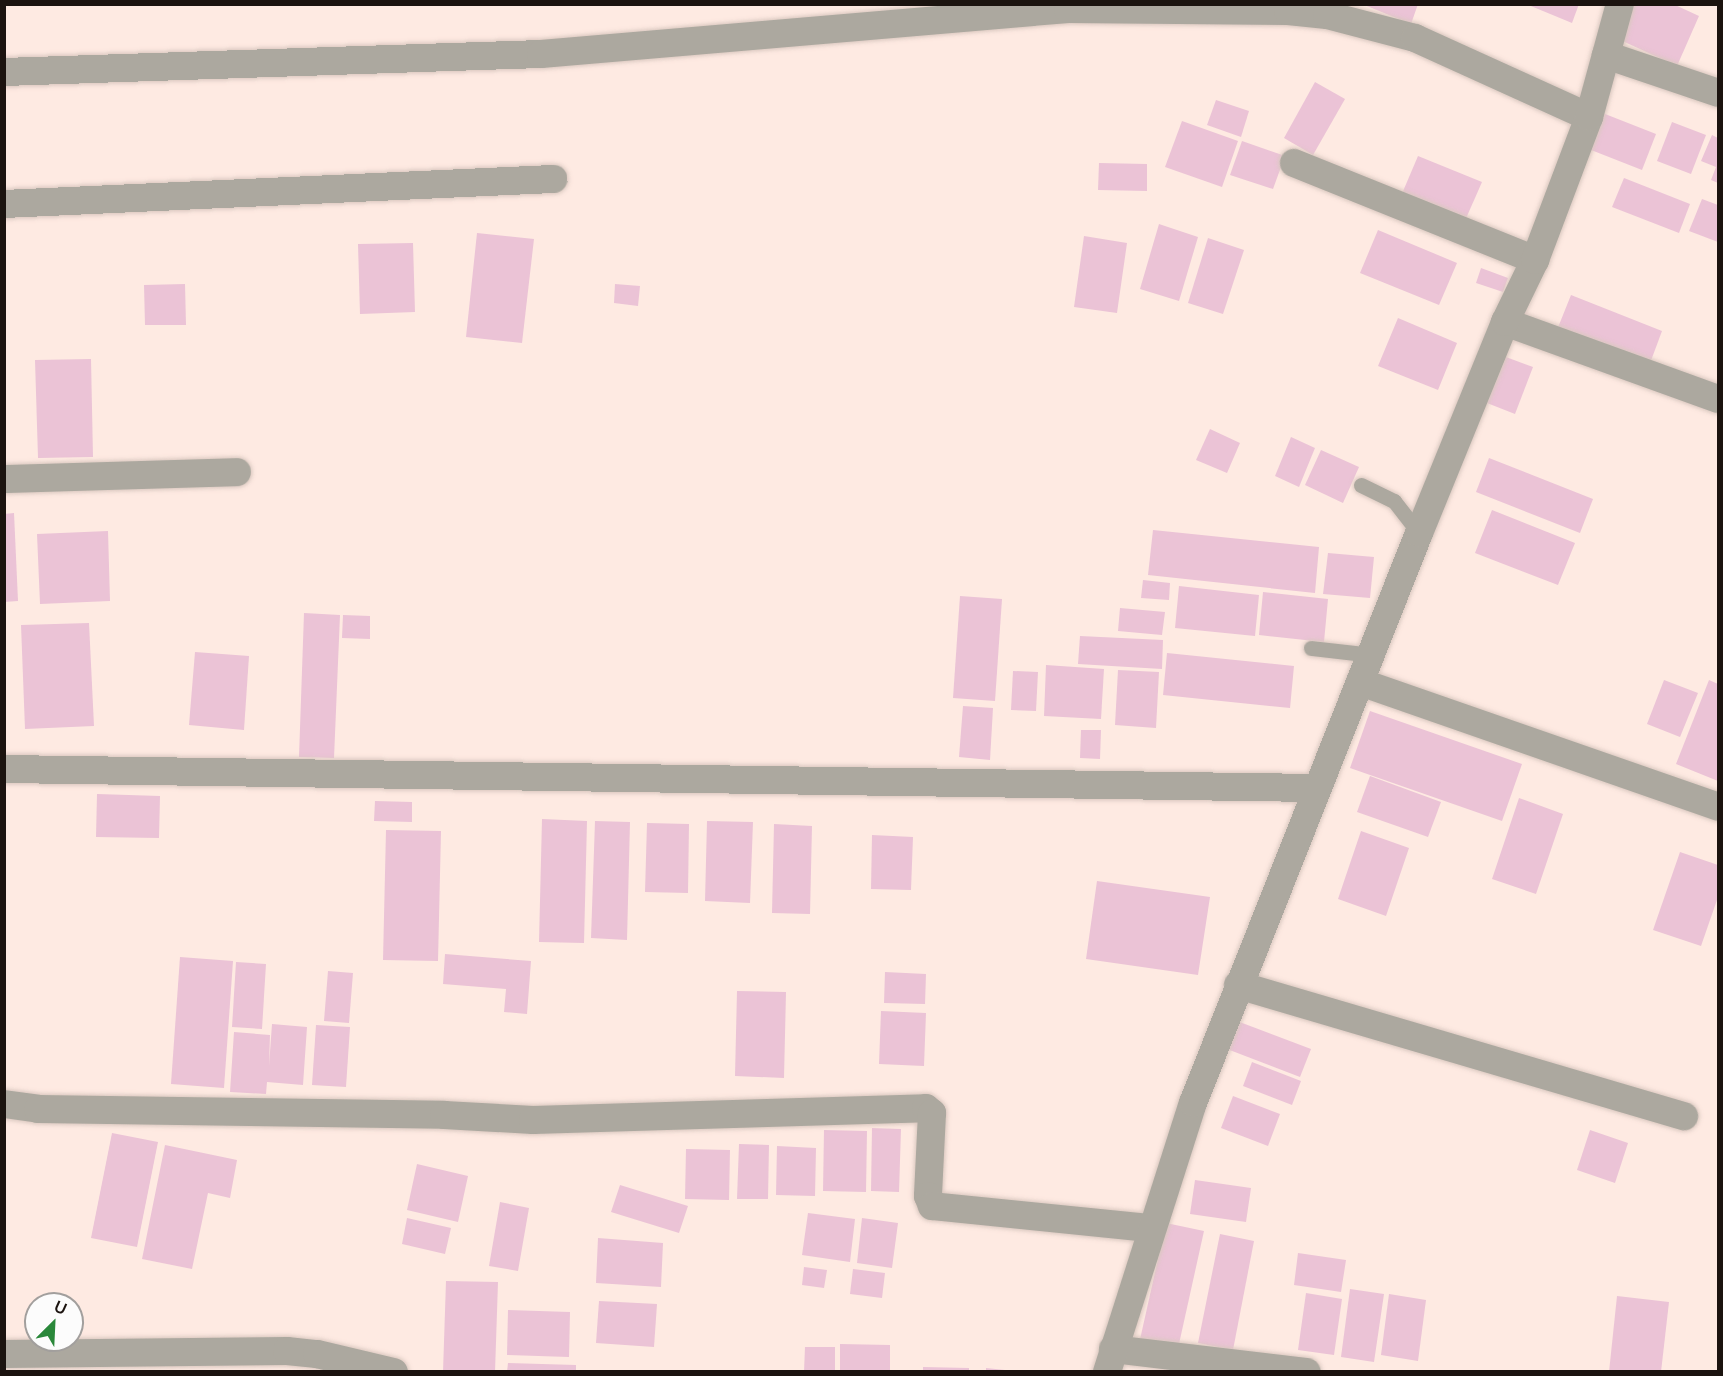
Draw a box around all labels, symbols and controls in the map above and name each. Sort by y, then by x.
north arrow [24,1292,84,1352]
text: U [51,1296,70,1318]

